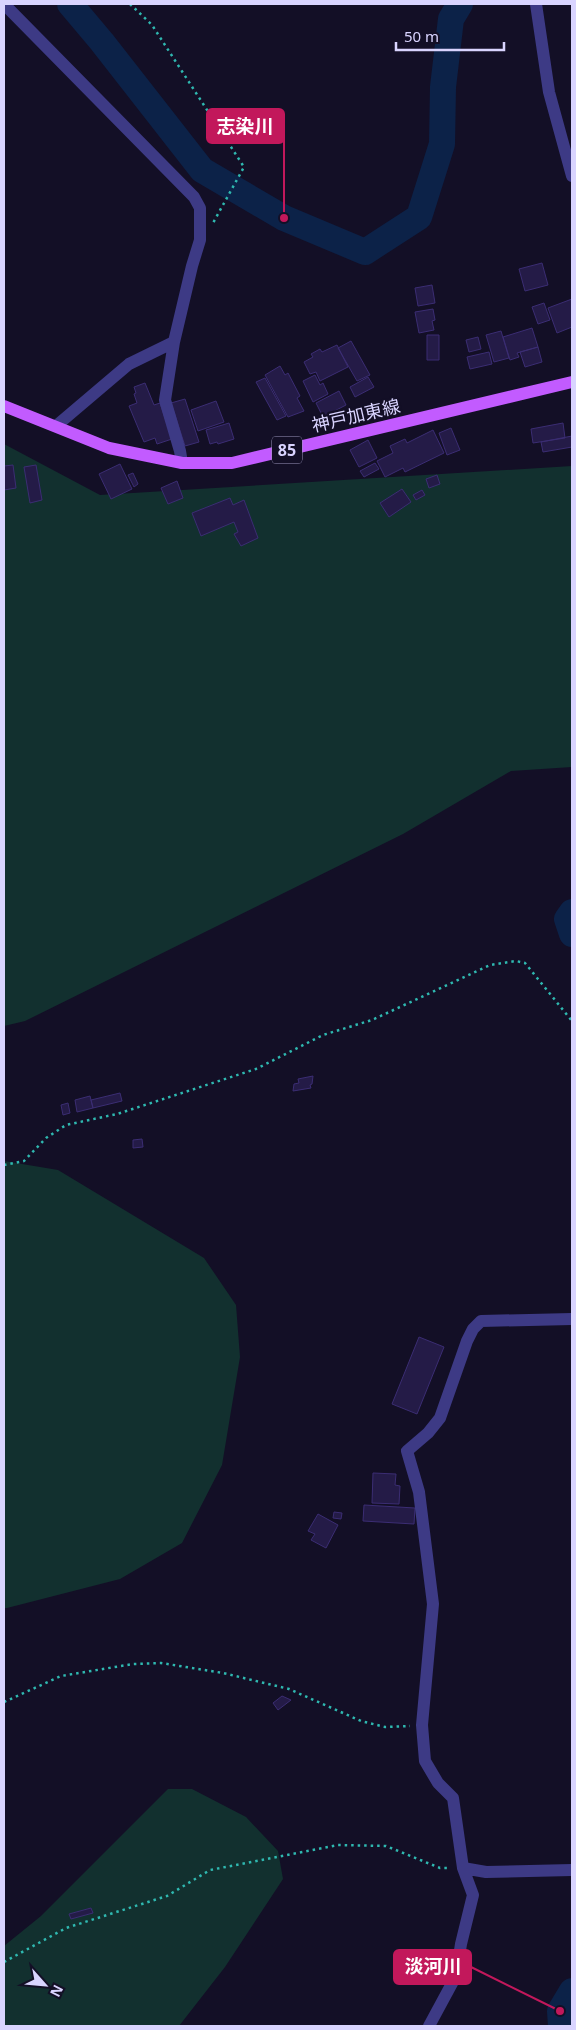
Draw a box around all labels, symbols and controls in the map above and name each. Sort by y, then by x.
scale bar [396,20,504,52]
text: 50 m [404,26,439,46]
callout: 志染川 [207,109,284,143]
text: 志染川 [216,113,274,139]
street label: 神戸加東線 [309,393,402,437]
road number: 85 [272,436,302,464]
callout: 淡河川 [394,1950,471,1984]
text: 淡河川 [404,1953,462,1979]
north arrow [20,1960,70,2010]
text: N [46,1982,68,2001]

